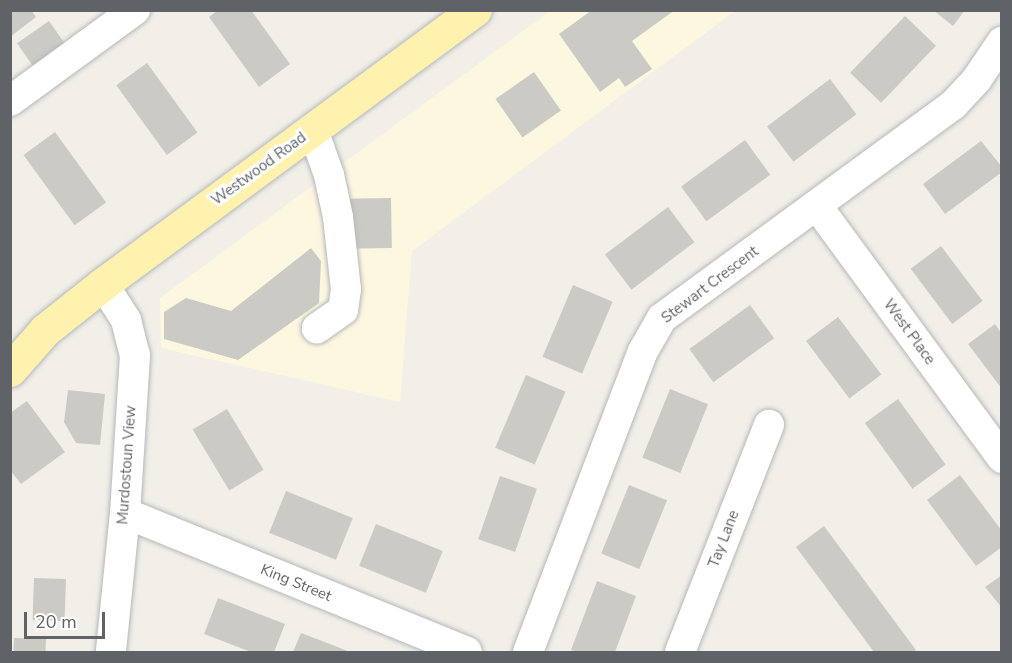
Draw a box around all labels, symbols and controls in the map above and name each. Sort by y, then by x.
street label: Westwood Road [208,129,310,209]
street label: Stewart Crescent [658,243,762,327]
street label: West Place [879,296,939,368]
street label: Murdostoun View [114,405,140,525]
street label: Tay Lane [705,508,743,570]
street label: King Street [258,561,334,605]
scale bar [27,600,108,638]
text: 20 m [35,610,77,634]

